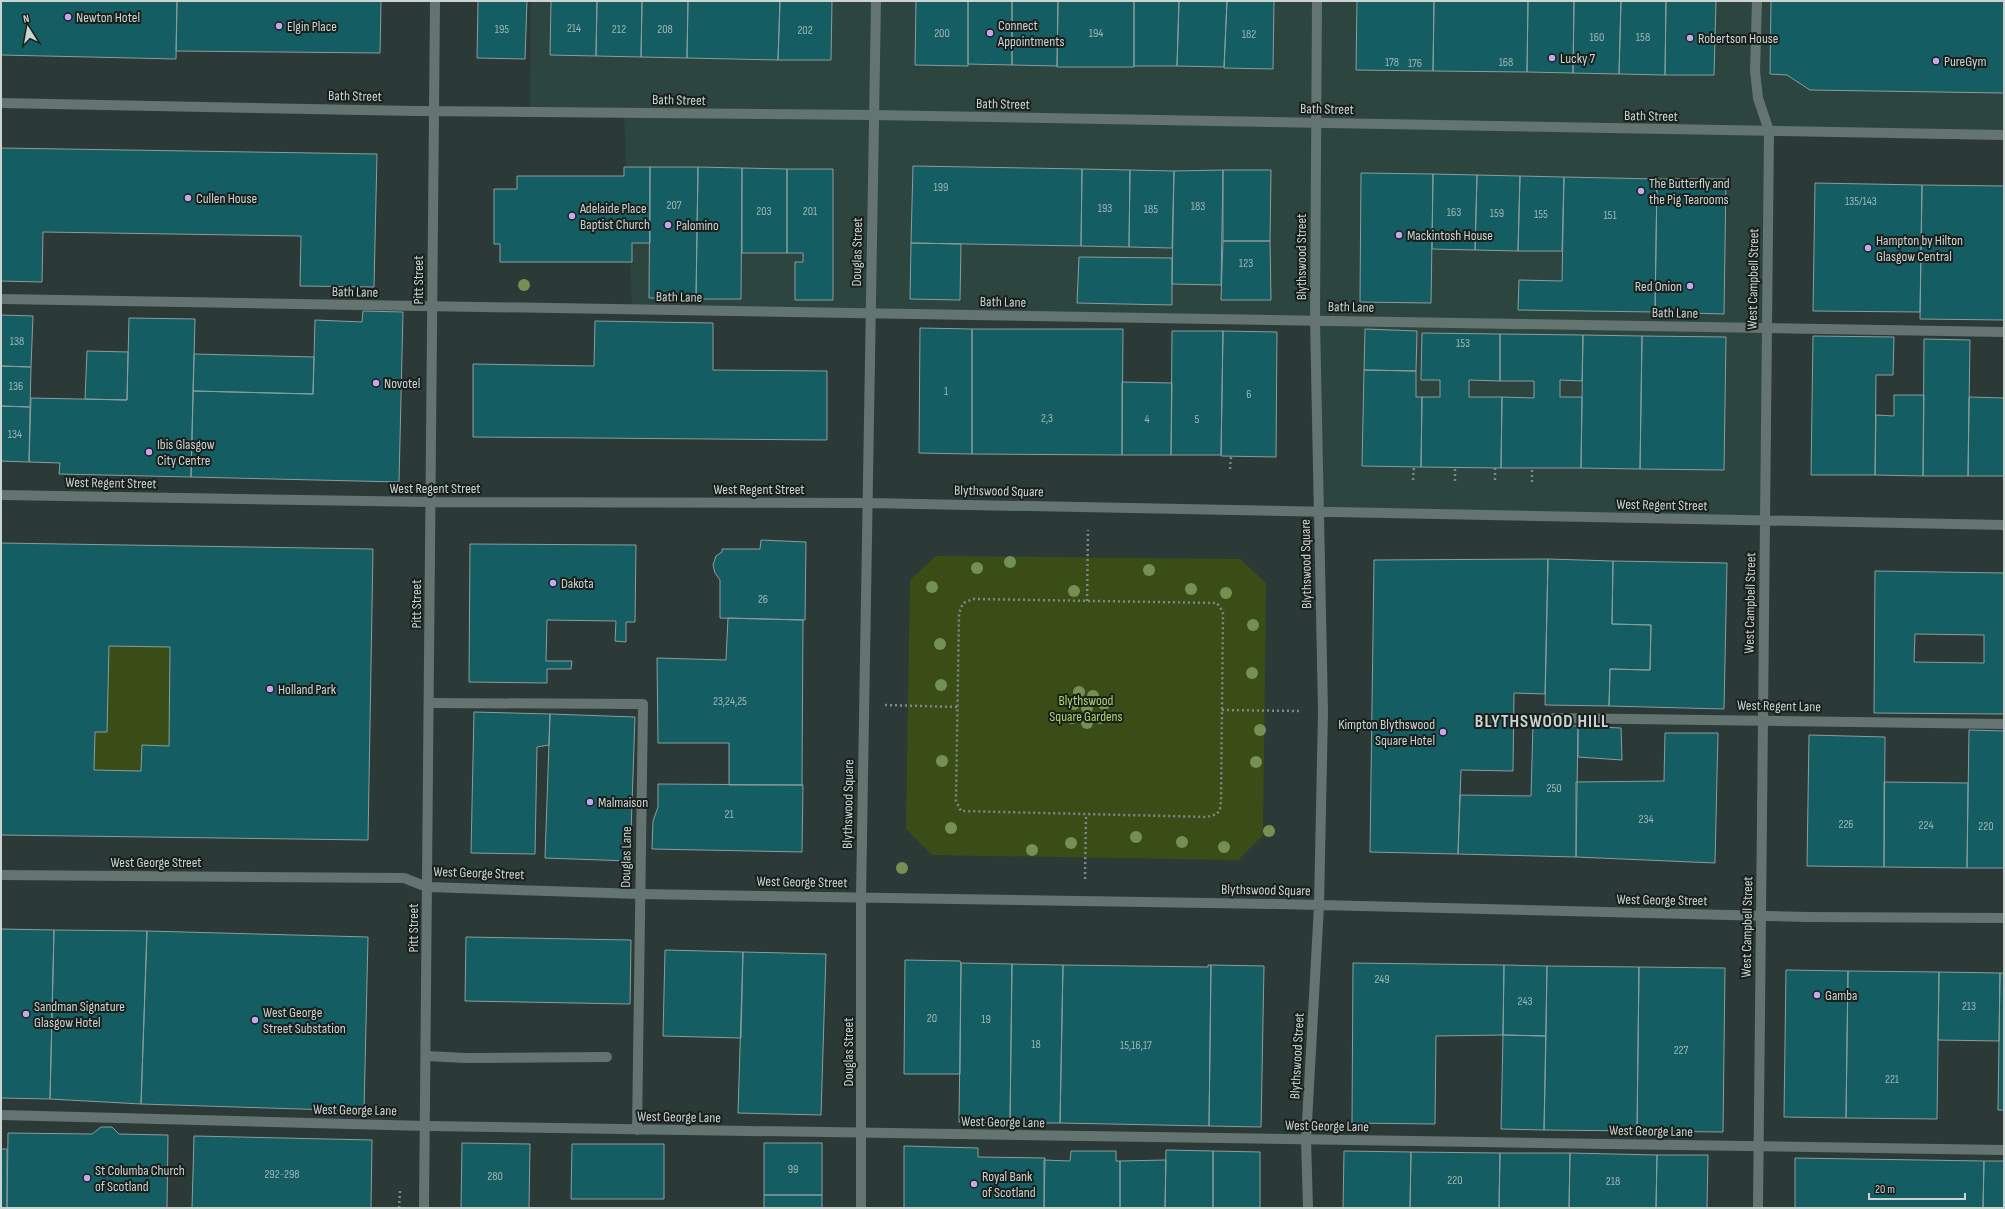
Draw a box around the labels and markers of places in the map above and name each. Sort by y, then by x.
place label: Newton Hotel [76,9,140,26]
marker: Newton Hotel [63,12,73,22]
place label: Connect Appointments [997,17,1065,50]
place label: Elgin Place [287,18,337,35]
marker: Elgin Place [274,21,284,31]
marker: Connect Appointments [985,28,995,38]
place label: Robertson House [1698,30,1778,47]
marker: Robertson House [1685,33,1695,43]
place label: Lucky 7 [1560,50,1596,67]
marker: Lucky 7 [1547,53,1557,63]
place label: PureGym [1944,53,1986,70]
marker: PureGym [1931,56,1941,66]
place label: The Butterfly and the Pig Tearooms [1649,175,1730,208]
marker: The Butterfly and the Pig Tearooms [1636,186,1646,196]
place label: Cullen House [196,190,257,207]
marker: Cullen House [183,193,193,203]
place label: Adelaide Place Baptist Church [579,200,650,233]
marker: Adelaide Place Baptist Church [567,211,577,221]
place label: Palomino [676,217,719,234]
marker: Palomino [663,220,673,230]
place label: Mackintosh House [1407,227,1493,244]
marker: Mackintosh House [1394,230,1404,240]
place label: Hampton by Hilton Glasgow Central [1876,232,1963,265]
marker: Hampton by Hilton Glasgow Central [1863,243,1873,253]
place label: Red Onion [1635,278,1682,295]
marker: Red Onion [1685,281,1695,291]
place label: Novotel [384,375,420,392]
marker: Novotel [371,378,381,388]
place label: Ibis Glasgow City Centre [157,436,215,469]
marker: Ibis Glasgow City Centre [144,447,154,457]
place label: Dakota [561,575,594,592]
marker: Dakota [548,578,558,588]
place label: Holland Park [278,681,337,698]
marker: Holland Park [265,684,275,694]
place label: Kimpton Blythswood Square Hotel [1338,716,1435,749]
marker: Kimpton Blythswood Square Hotel [1438,727,1448,737]
place label: Malmaison [598,794,648,811]
marker: Malmaison [585,797,595,807]
place label: Gamba [1825,987,1857,1004]
marker: Gamba [1812,990,1822,1000]
place label: Sandman Signature Glasgow Hotel [34,998,125,1031]
place label: West George Street Substation [263,1004,346,1037]
marker: Sandman Signature Glasgow Hotel [21,1009,31,1019]
marker: West George Street Substation [250,1015,260,1025]
place label: St Columba Church of Scotland [95,1162,185,1195]
place label: Royal Bank of Scotland [982,1168,1036,1201]
marker: St Columba Church of Scotland [82,1173,92,1183]
marker: Royal Bank of Scotland [969,1179,979,1189]

